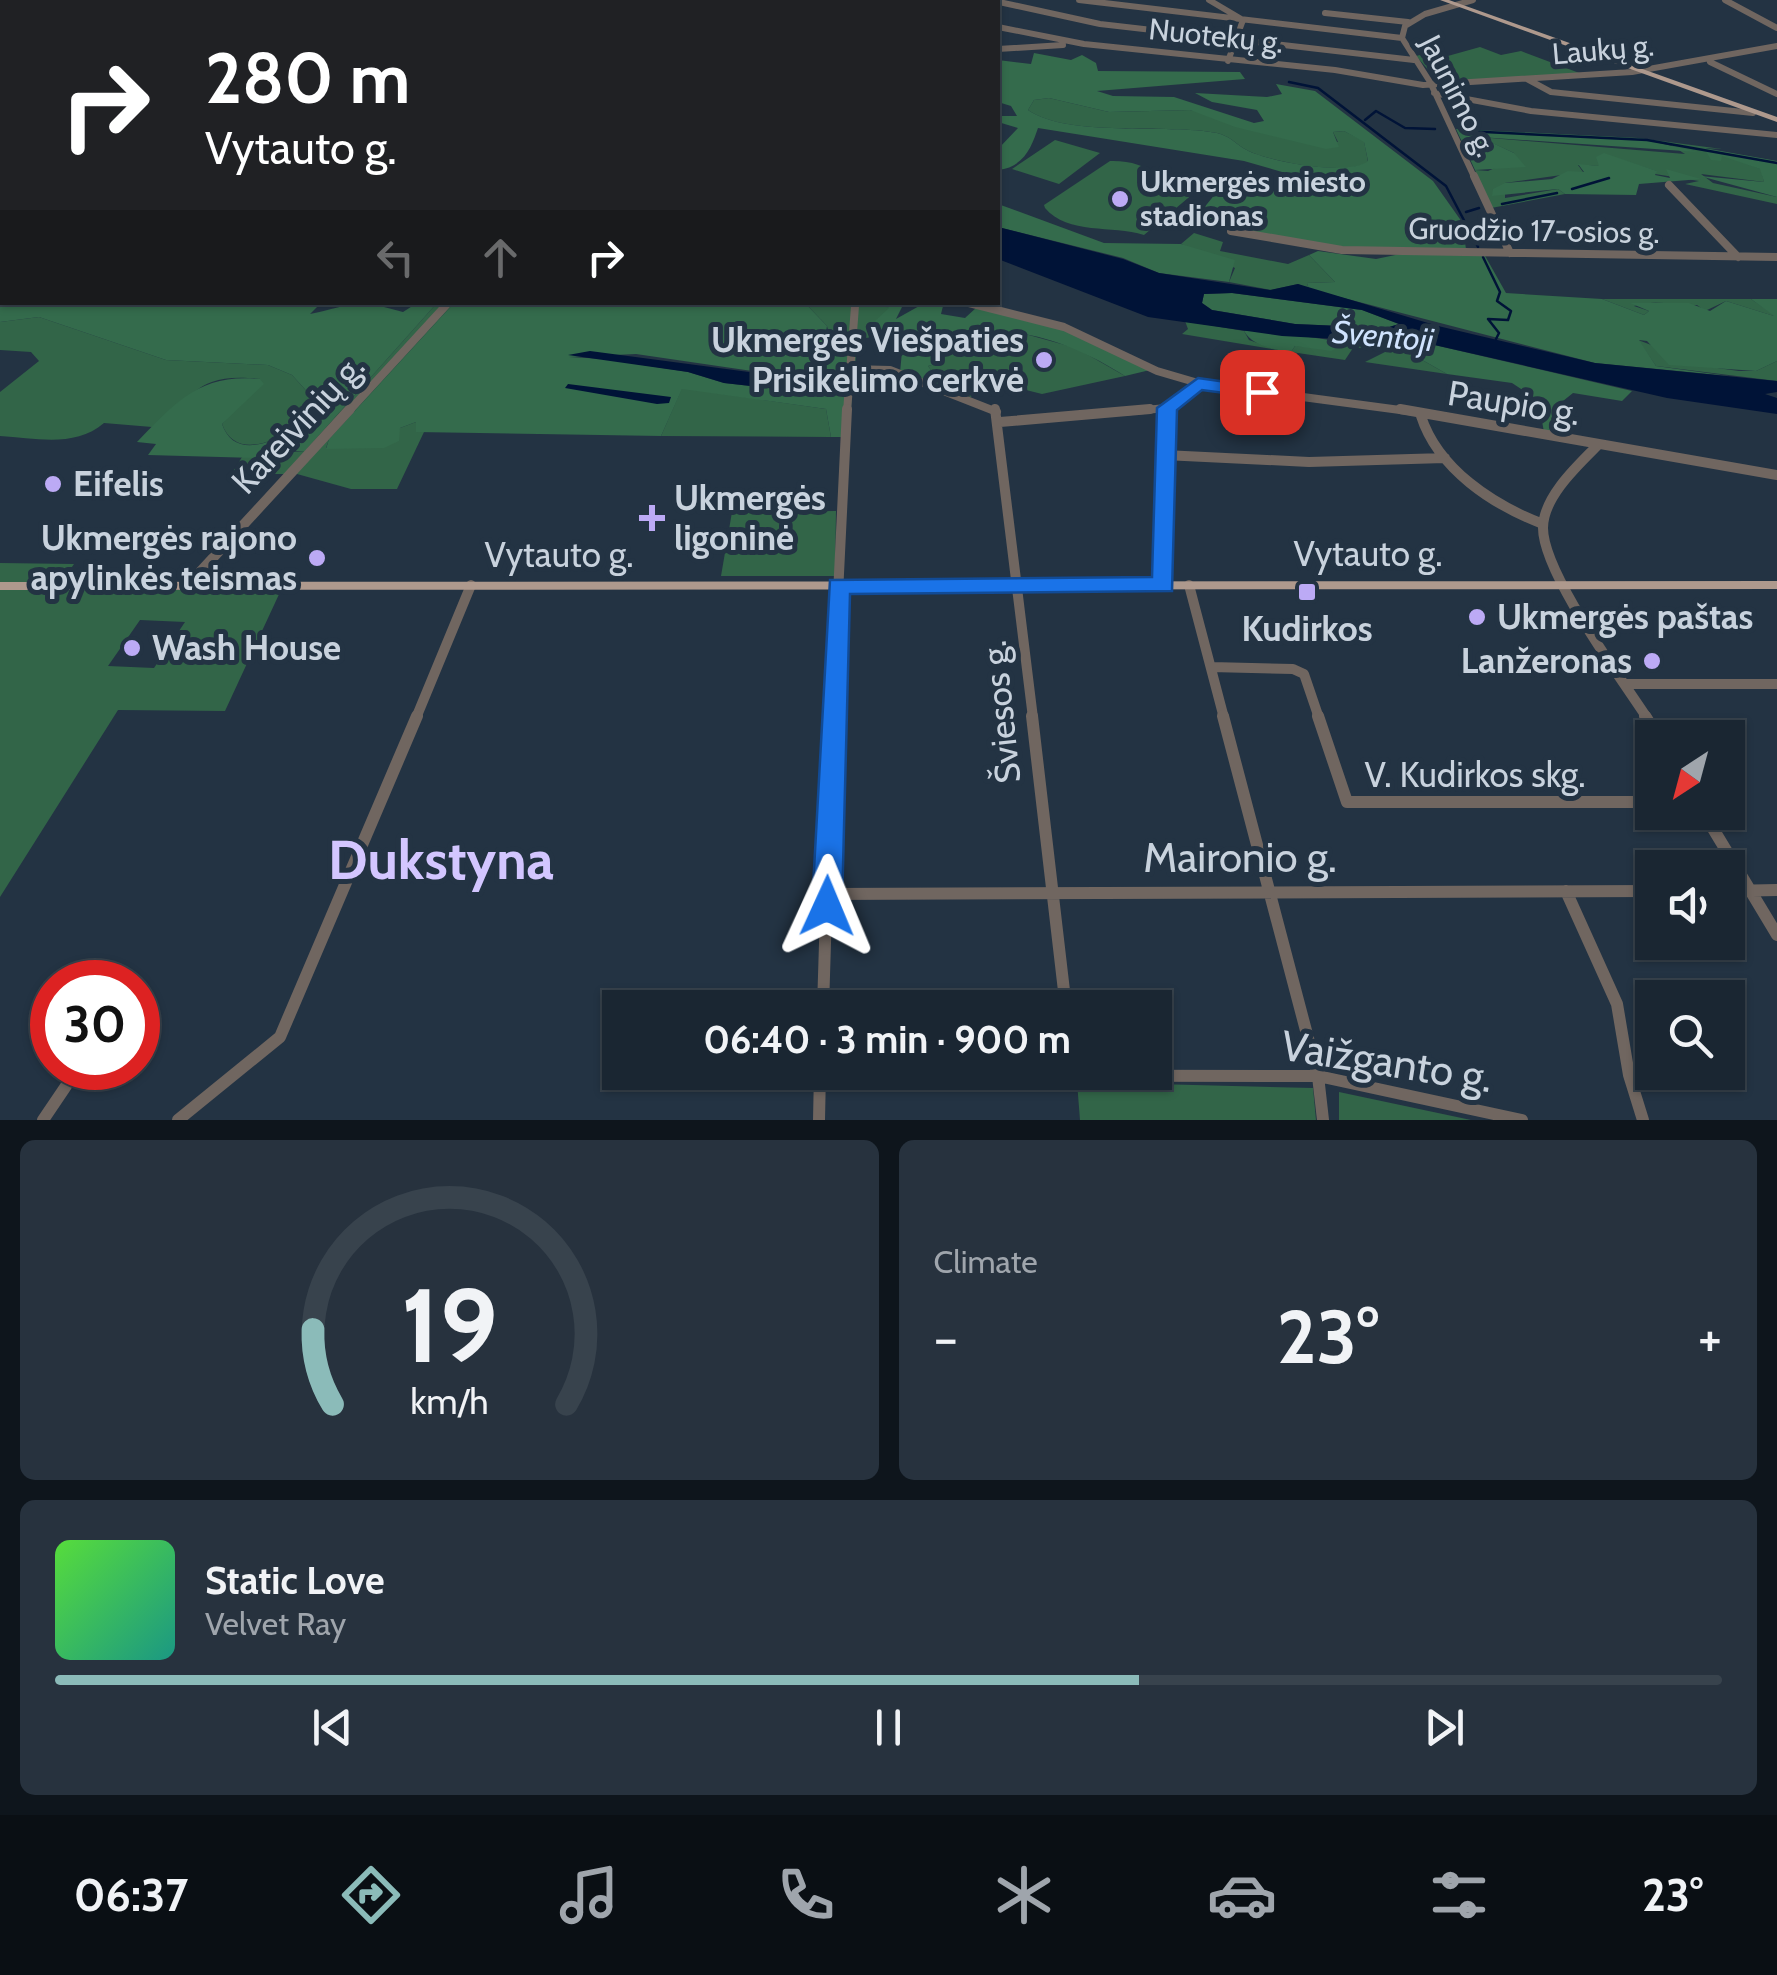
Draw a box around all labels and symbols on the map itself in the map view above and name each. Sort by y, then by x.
street label: Nuotekų g. [1147,10,1285,61]
street label: Laukų g. [1550,27,1655,72]
street label: Jaunimo g. [1412,28,1505,163]
place label: Ukmergės miesto stadionas [1140,163,1366,234]
marker: Ukmergės miesto stadionas [1109,188,1131,210]
street label: Gruodžio 17-osios g. [1408,210,1660,251]
water label: Šventoji [1331,312,1436,359]
place label: Ukmergės Viešpaties Prisikėlimo cerkvė [711,318,1024,401]
street label: Kareivinių g. [222,345,373,502]
marker: Ukmergės Viešpaties Prisikėlimo cerkvė [1033,349,1055,371]
pin [1220,350,1305,435]
street label: Paupio g. [1445,371,1583,434]
place label: Eifelis [73,462,164,505]
marker: Eifelis [42,473,64,495]
place label: Ukmergės ligoninė [674,476,826,559]
marker: Ukmergės ligoninė [639,505,665,531]
place label: Ukmergės rajono apylinkės teismas [31,516,297,599]
street label: Vytauto g. [1294,532,1443,575]
street label: Vytauto g. [485,533,634,576]
marker: Ukmergės rajono apylinkės teismas [306,547,328,569]
marker: Kudirkos [1296,581,1318,603]
place label: Ukmergės paštas [1497,595,1753,638]
marker: Ukmergės paštas [1466,606,1488,628]
place label: Kudirkos [1241,607,1373,650]
place label: Wash House [152,626,341,669]
marker: Wash House [121,637,143,659]
street label: Šviesos g. [972,639,1029,786]
place label: Lanžeronas [1461,639,1632,682]
marker: Lanžeronas [1641,650,1663,672]
north arrow [1635,720,1745,830]
street label: V. Kudirkos skg. [1365,753,1586,796]
district label: Dukstyna [328,826,554,893]
street label: Maironio g. [1143,831,1337,883]
position arrow [775,854,879,958]
speed limit sign: 30 [30,960,160,1090]
street label: Vaižganto g. [1278,1019,1496,1103]

